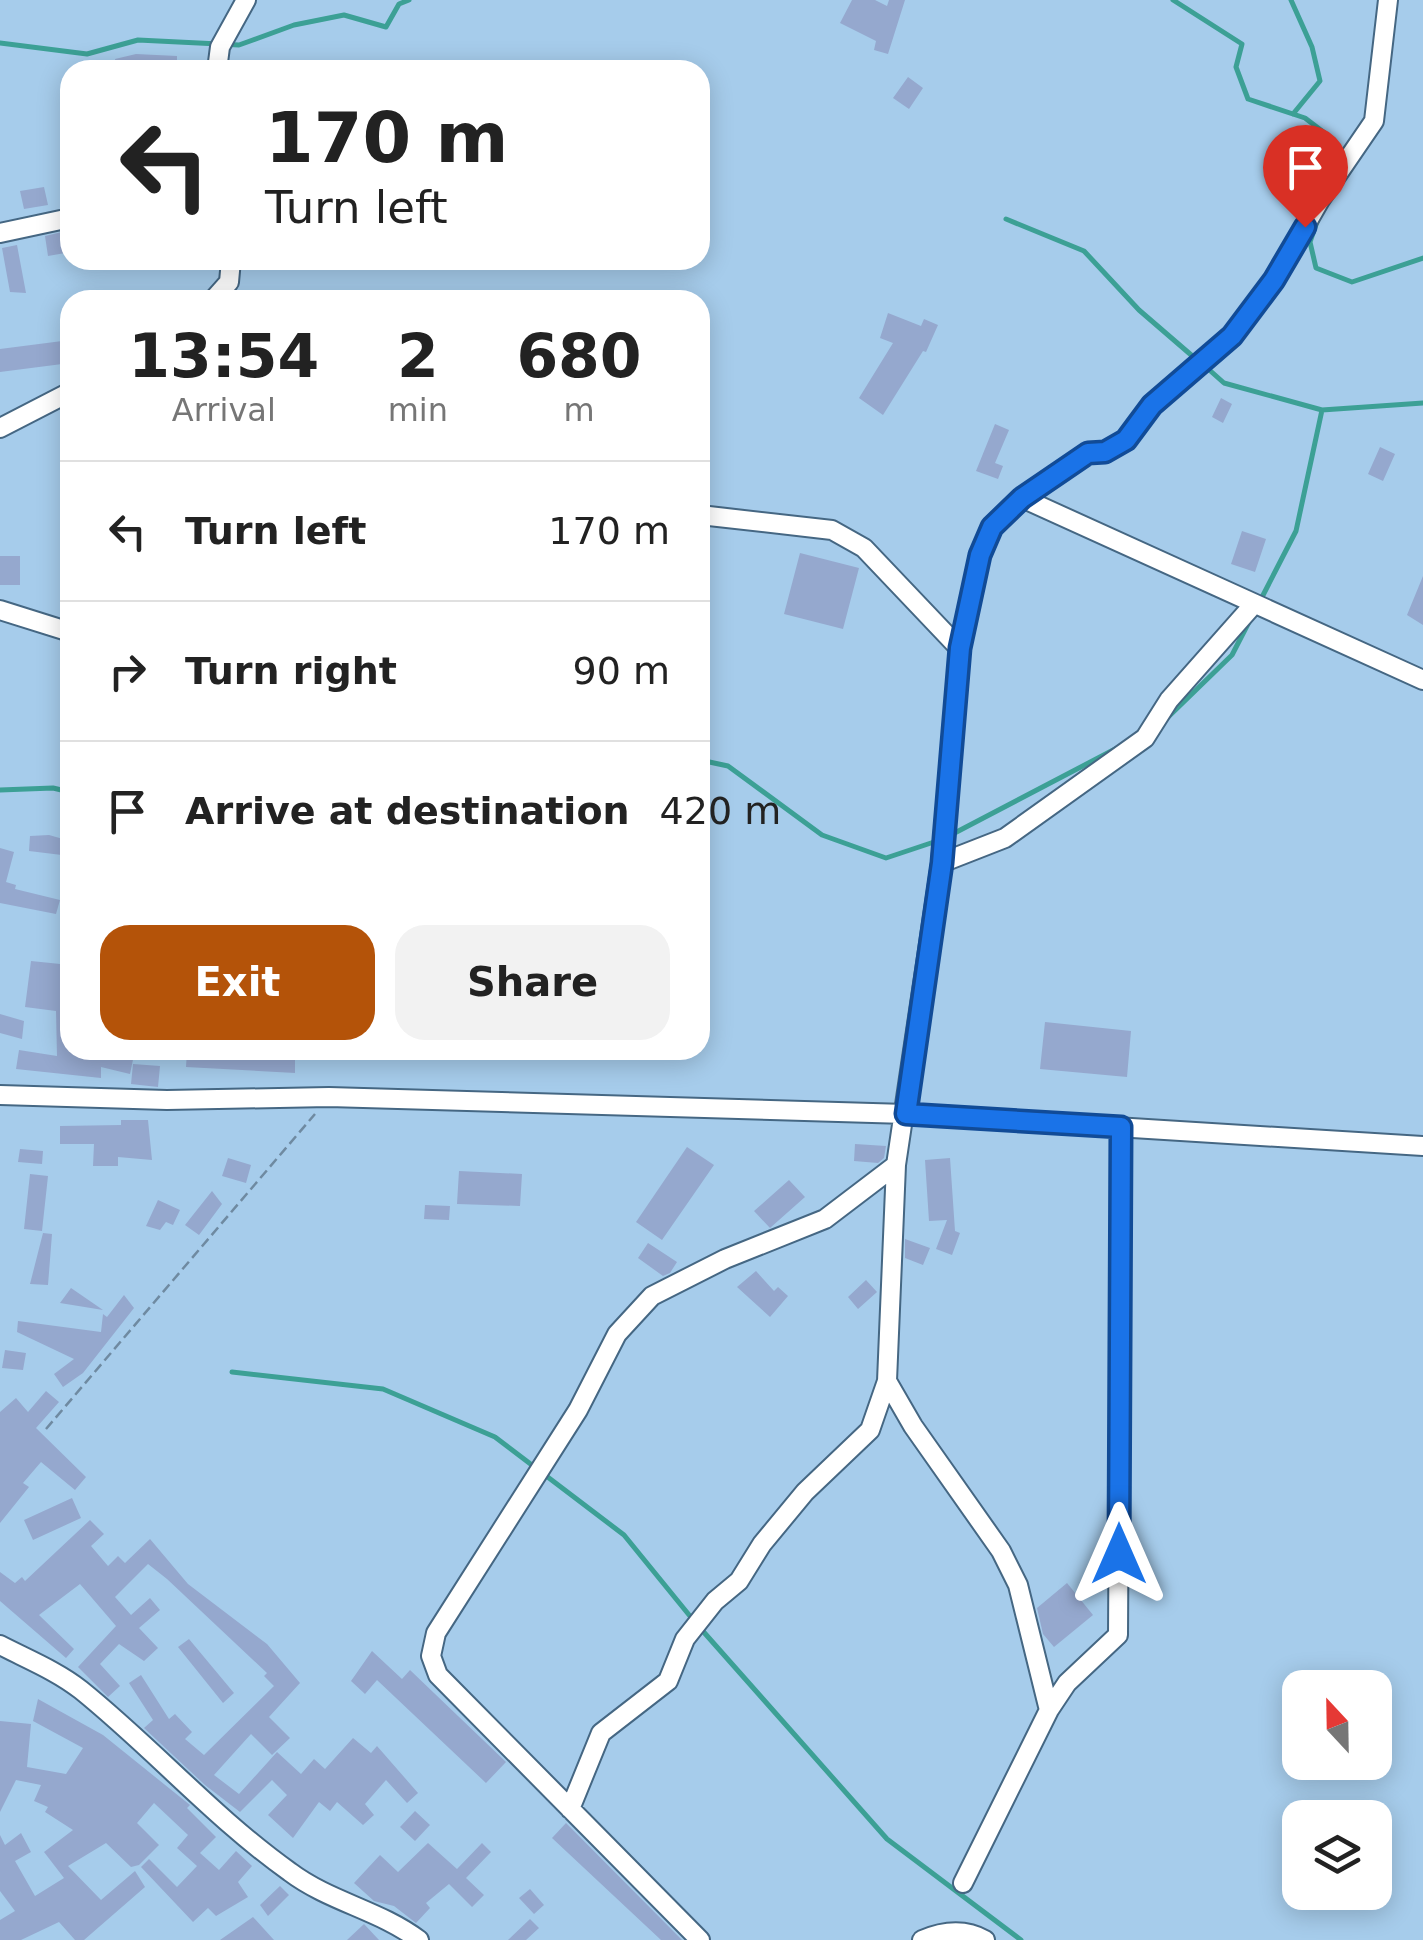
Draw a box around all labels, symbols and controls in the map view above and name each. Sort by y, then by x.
text: 170 m [265,97,508,179]
icon: left [100,100,230,230]
pin [1263,125,1348,228]
icon: arrive [1278,140,1333,195]
text: Turn left [265,181,448,234]
text: 13:54 [128,321,319,391]
text: 2 [397,321,439,391]
text: 680 [516,321,642,391]
text: Arrival [172,391,276,429]
text: min [388,391,448,429]
text: m [563,391,595,429]
icon: left [100,504,155,559]
text: Turn left [185,509,366,553]
text: 170 m [548,509,670,553]
icon: right [100,644,155,699]
text: Turn right [185,649,397,693]
text: 90 m [573,649,670,693]
icon: arrive [100,784,155,839]
text: Arrive at destination [185,789,630,833]
text: 420 m [660,789,781,833]
button: Exit [100,925,375,1040]
button: Share [395,925,670,1040]
position arrow [1067,1502,1171,1606]
north arrow [1282,1670,1392,1780]
map controls [1282,1670,1392,1910]
button: layers [1282,1800,1392,1910]

